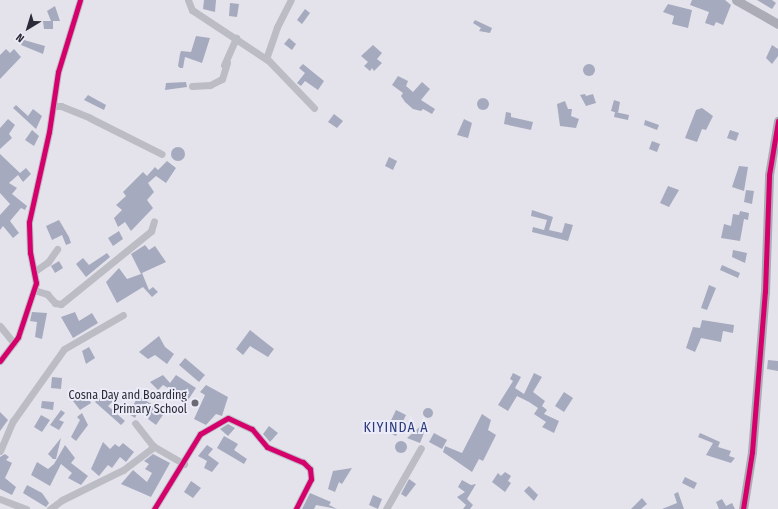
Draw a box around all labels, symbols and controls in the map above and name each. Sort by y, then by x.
north arrow [8,8,48,48]
text: N [14,31,27,45]
place label: Cosna Day and Boarding Primary School [69,389,187,417]
marker: Cosna Day and Boarding Primary School [190,398,200,408]
district label: KIYINDA A [363,420,429,436]

